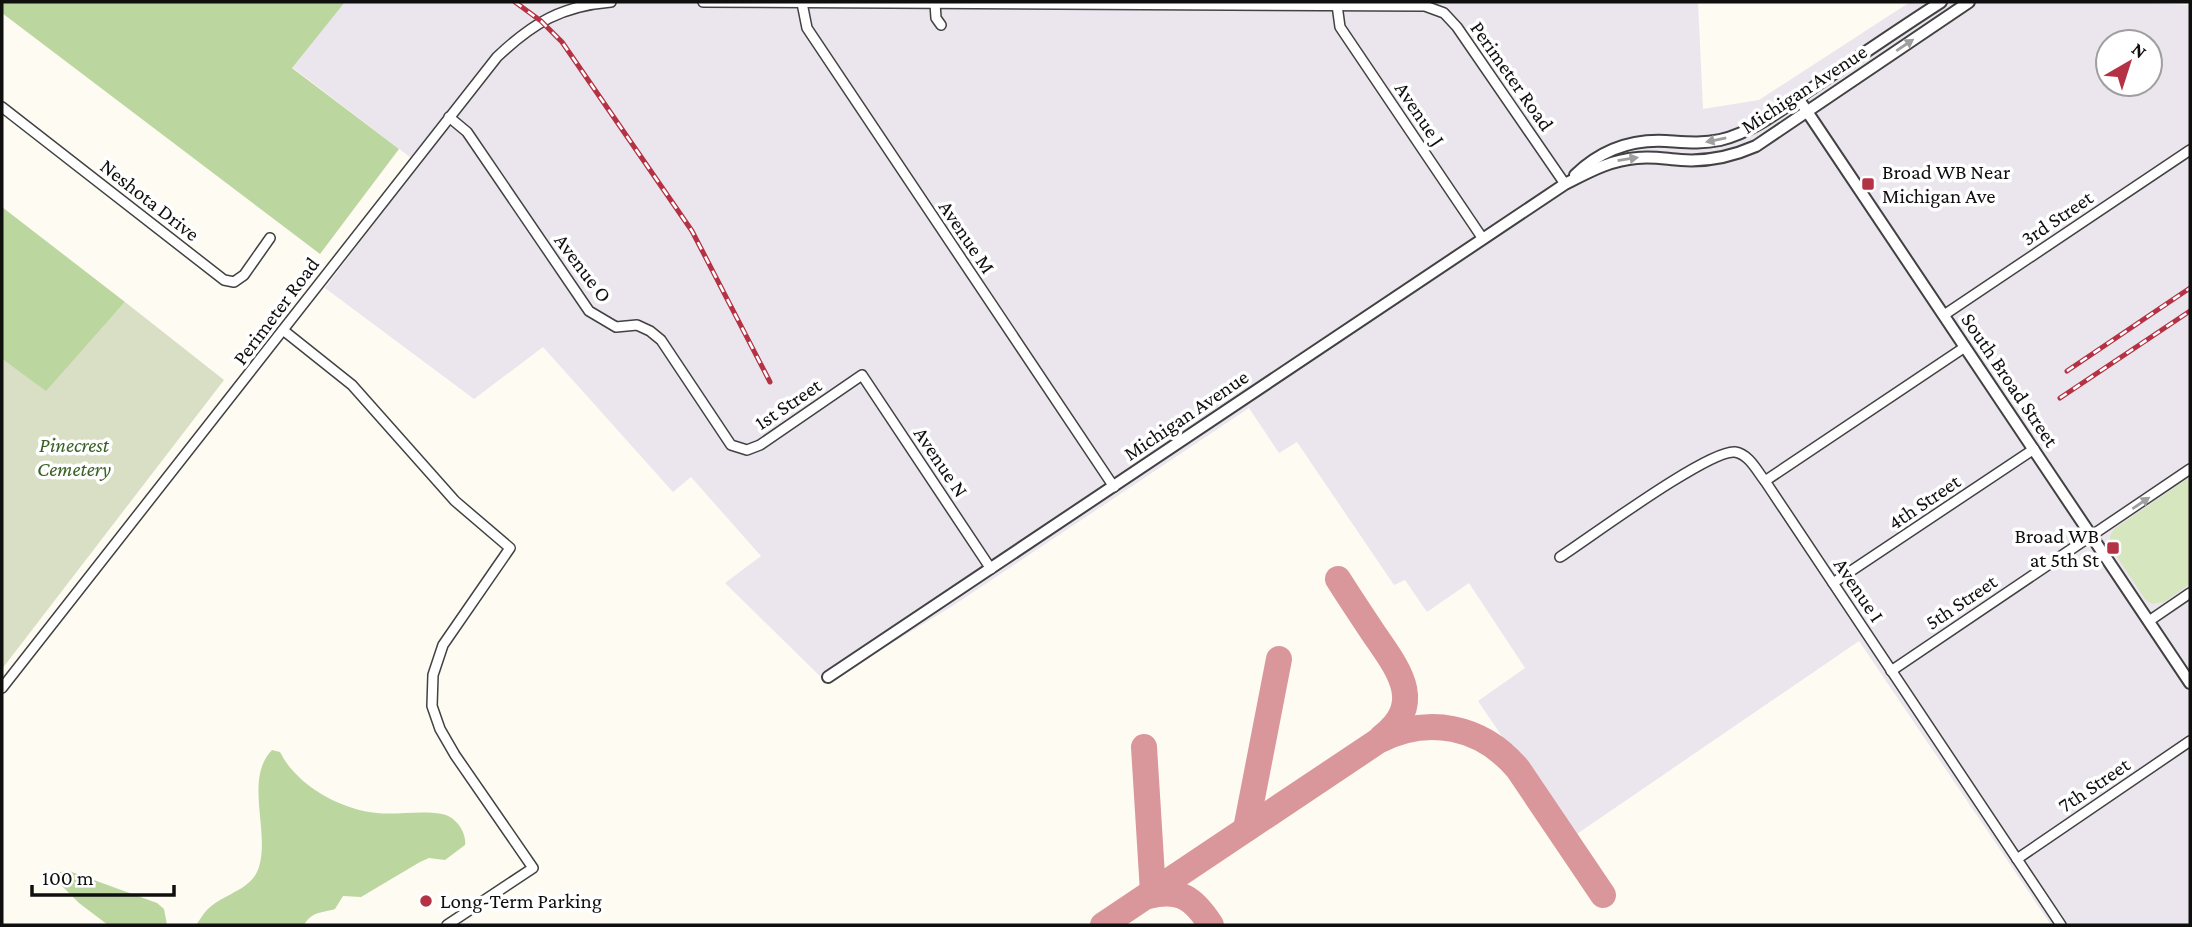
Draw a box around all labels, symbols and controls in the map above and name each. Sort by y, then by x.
street label: Perimeter Road [1465,17,1559,135]
north arrow [2094,28,2164,98]
text: N [2128,38,2151,62]
street label: Michigan Avenue [1737,39,1871,139]
one-way arrow [1895,39,1915,52]
street label: Avenue J [1390,77,1450,151]
one-way arrow [1705,134,1727,145]
one-way arrow [1617,153,1639,164]
street label: Neshota Drive [96,154,204,246]
place label: Broad WB Near Michigan Ave [1882,160,2011,208]
marker: Broad WB Near Michigan Ave [1860,176,1876,192]
street label: 3rd Street [2017,185,2098,251]
street label: Avenue M [934,196,1000,278]
street label: Avenue O [549,229,617,307]
street label: Perimeter Road [228,252,324,370]
street label: South Broad Street [1956,308,2064,452]
street label: Michigan Avenue [1119,364,1253,466]
street label: 1st Street [750,372,827,435]
street label: Avenue N [909,422,973,502]
park label: Pinecrest Cemetery [37,433,111,481]
street label: 4th Street [1883,469,1966,535]
one-way arrow [2131,496,2151,509]
place label: Broad WB at 5th St [2015,524,2100,572]
marker: Broad WB at 5th St [2105,540,2121,556]
street label: Avenue I [1829,553,1889,627]
street label: 5th Street [1921,569,2002,635]
street label: 7th Street [2054,752,2135,818]
scale bar [32,853,173,897]
text: 100 m [42,866,94,890]
place label: Long-Term Parking [440,889,602,913]
marker: Long-Term Parking [418,893,434,909]

